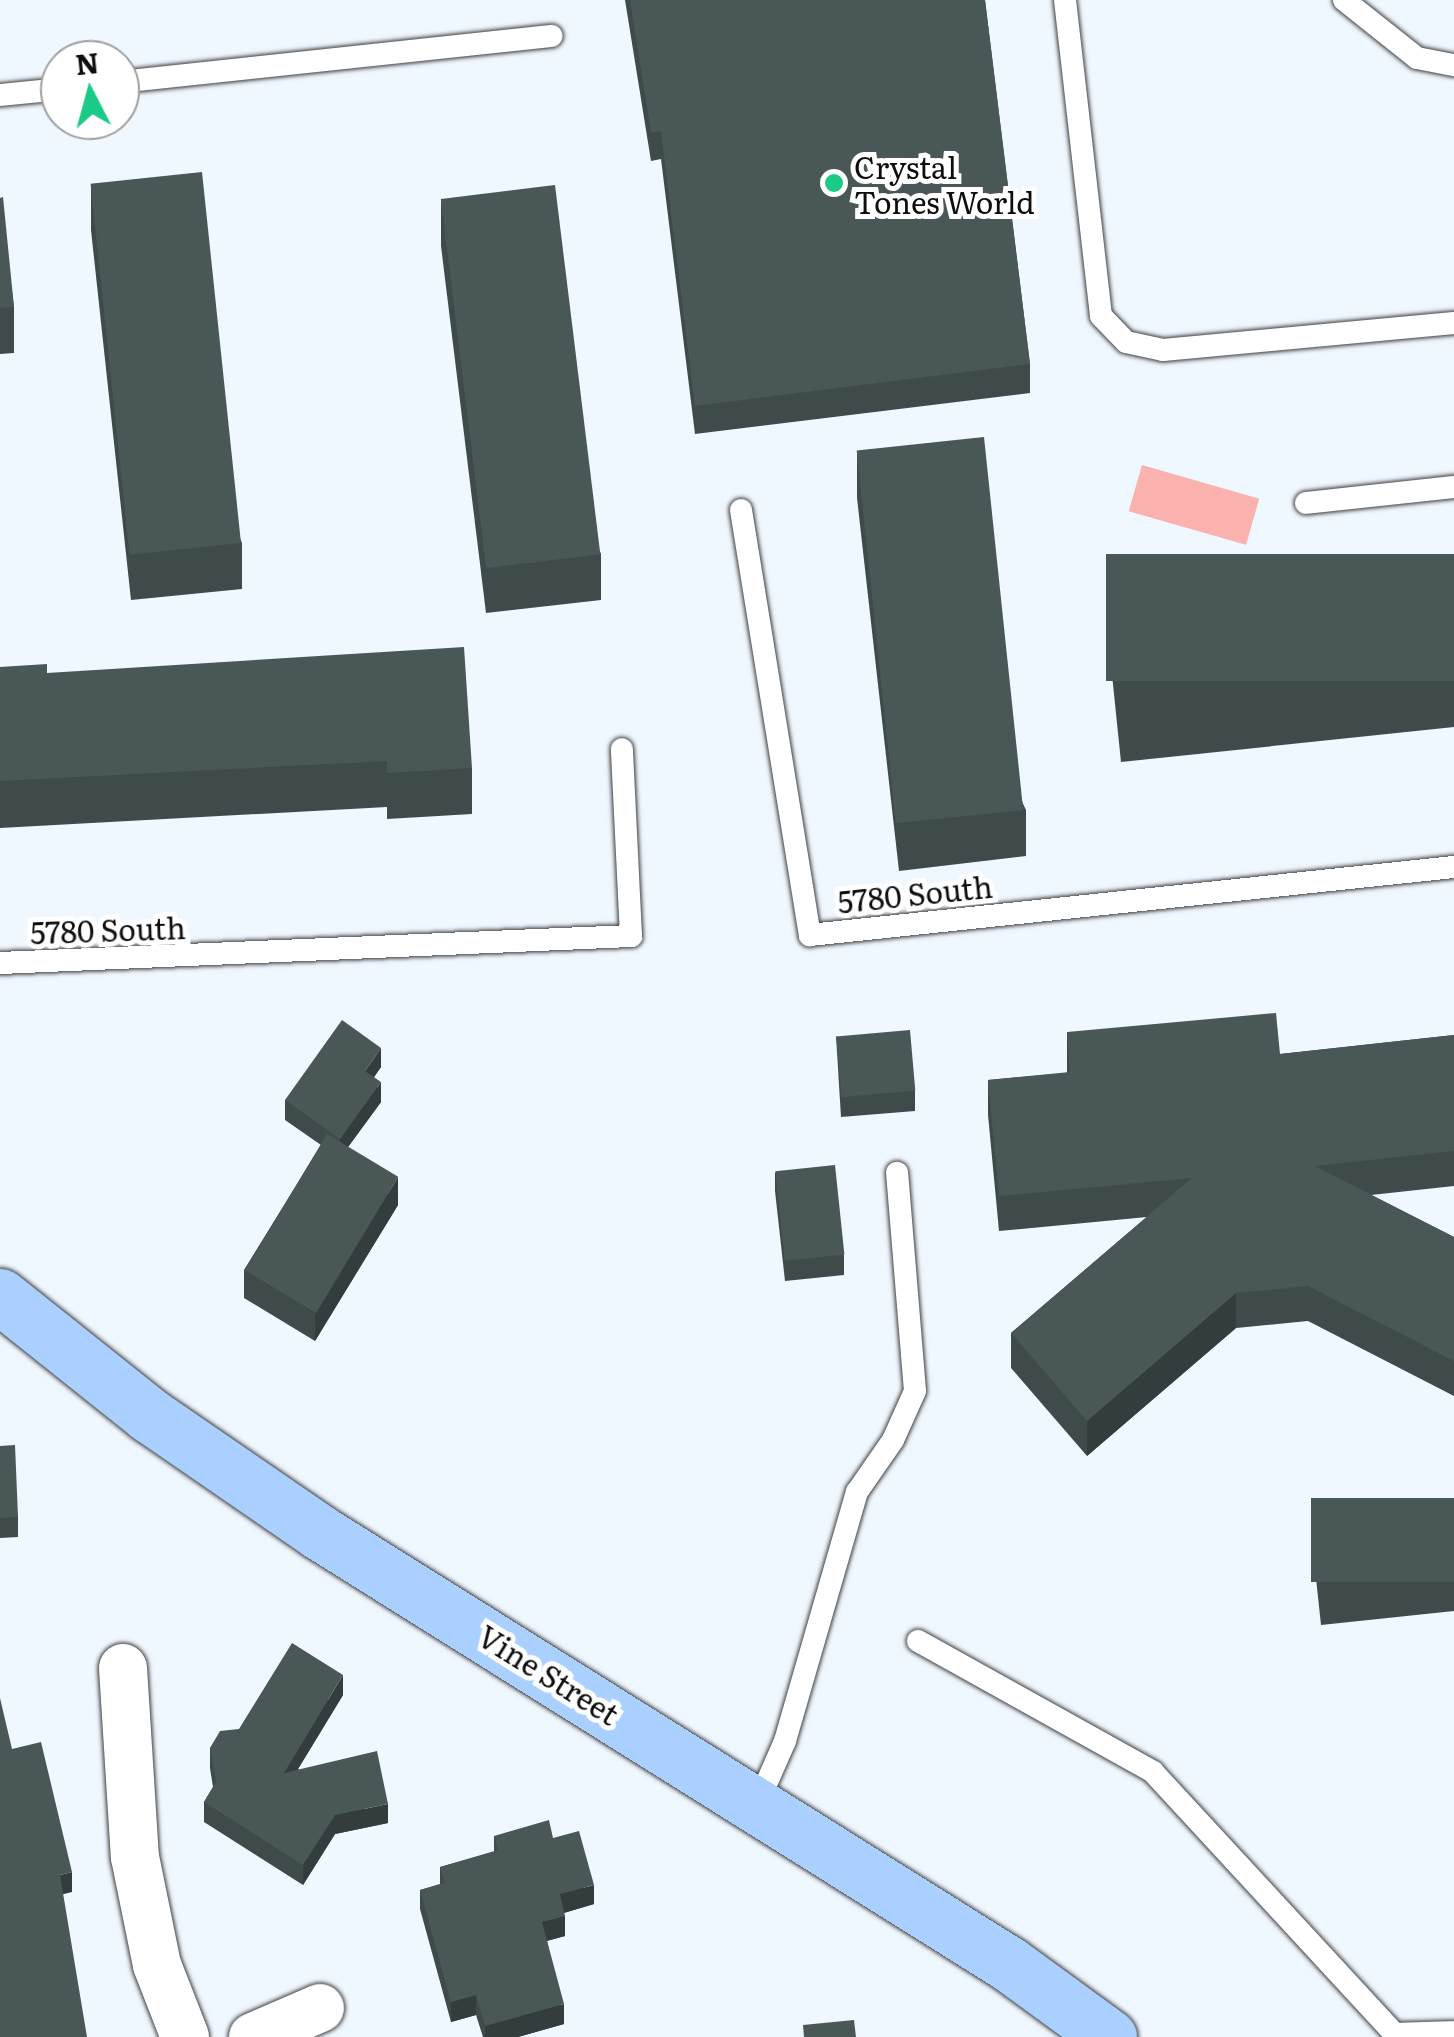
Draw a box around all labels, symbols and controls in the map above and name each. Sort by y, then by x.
north arrow [40,40,140,140]
text: N [73,40,101,84]
place label: Crystal Tones World [854,148,1035,218]
marker: Crystal Tones World [823,172,845,194]
street label: 5780 South [836,867,994,919]
street label: 5780 South [30,908,186,950]
street label: Vine Street [472,1617,626,1731]

